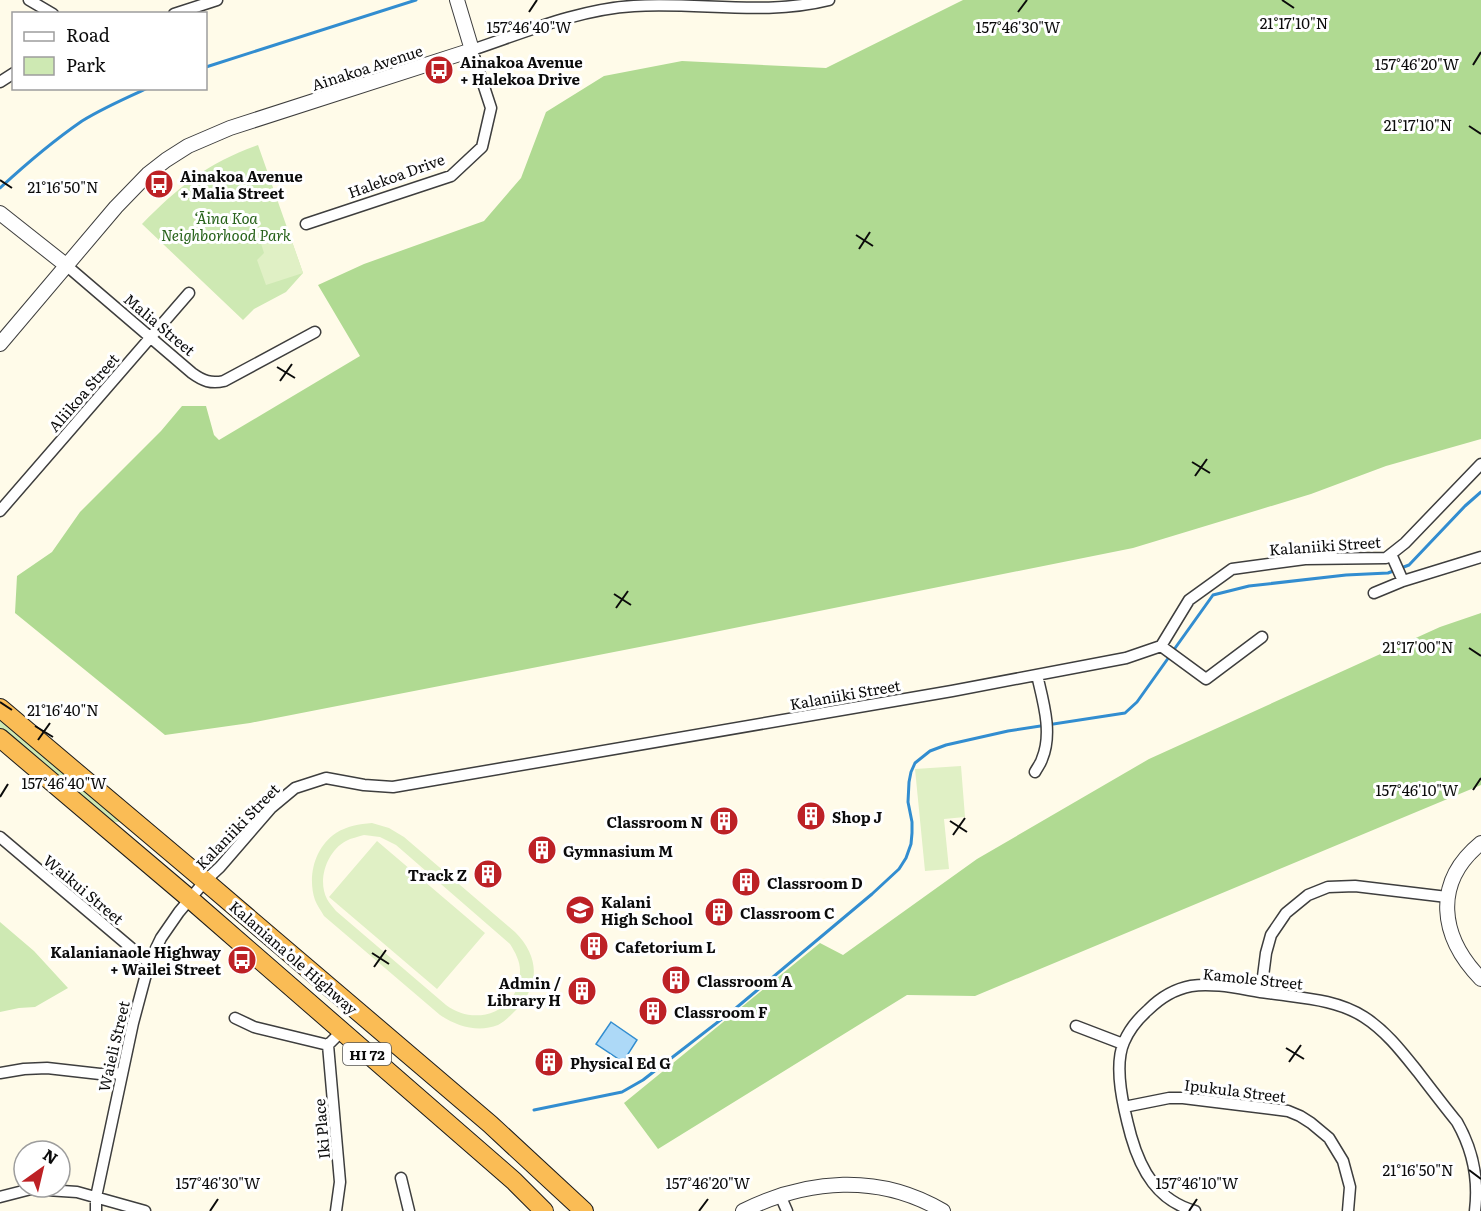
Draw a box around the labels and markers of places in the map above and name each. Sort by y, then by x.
place label: Ainakoa Avenue + Halekoa Drive [460,50,583,90]
bus stop icon: Ainakoa Avenue + Halekoa Drive [423,54,455,86]
place label: Ainakoa Avenue + Malia Street [180,164,303,204]
bus stop icon: Ainakoa Avenue + Malia Street [143,168,175,200]
building icon: Shop J [795,800,827,832]
building icon: Classroom N [708,805,740,837]
place label: Shop J [832,805,883,828]
place label: Classroom N [606,810,703,833]
building icon: Gymnasium M [526,834,558,866]
place label: Gymnasium M [563,839,673,862]
building icon: Track Z [472,858,504,890]
place label: Track Z [408,863,467,886]
building icon: Classroom D [730,866,762,898]
place label: Classroom D [767,871,863,894]
place label: Kalani High School [601,890,694,930]
school or university icon: Kalani High School [564,894,596,926]
building icon: Classroom C [703,896,735,928]
place label: Classroom C [740,901,835,924]
building icon: Cafetorium L [578,930,610,962]
place label: Cafetorium L [615,935,716,958]
place label: Kalanianaole Highway + Wailei Street [50,940,222,980]
bus stop icon: Kalanianaole Highway + Wailei Street [226,944,258,976]
building icon: Classroom A [660,964,692,996]
place label: Classroom A [697,969,793,992]
place label: Admin / Library H [487,971,561,1011]
building icon: Admin / Library H [566,975,598,1007]
building icon: Classroom F [637,995,669,1027]
place label: Classroom F [674,1000,768,1023]
building icon: Physical Ed G [533,1046,565,1078]
place label: Physical Ed G [570,1051,671,1074]

